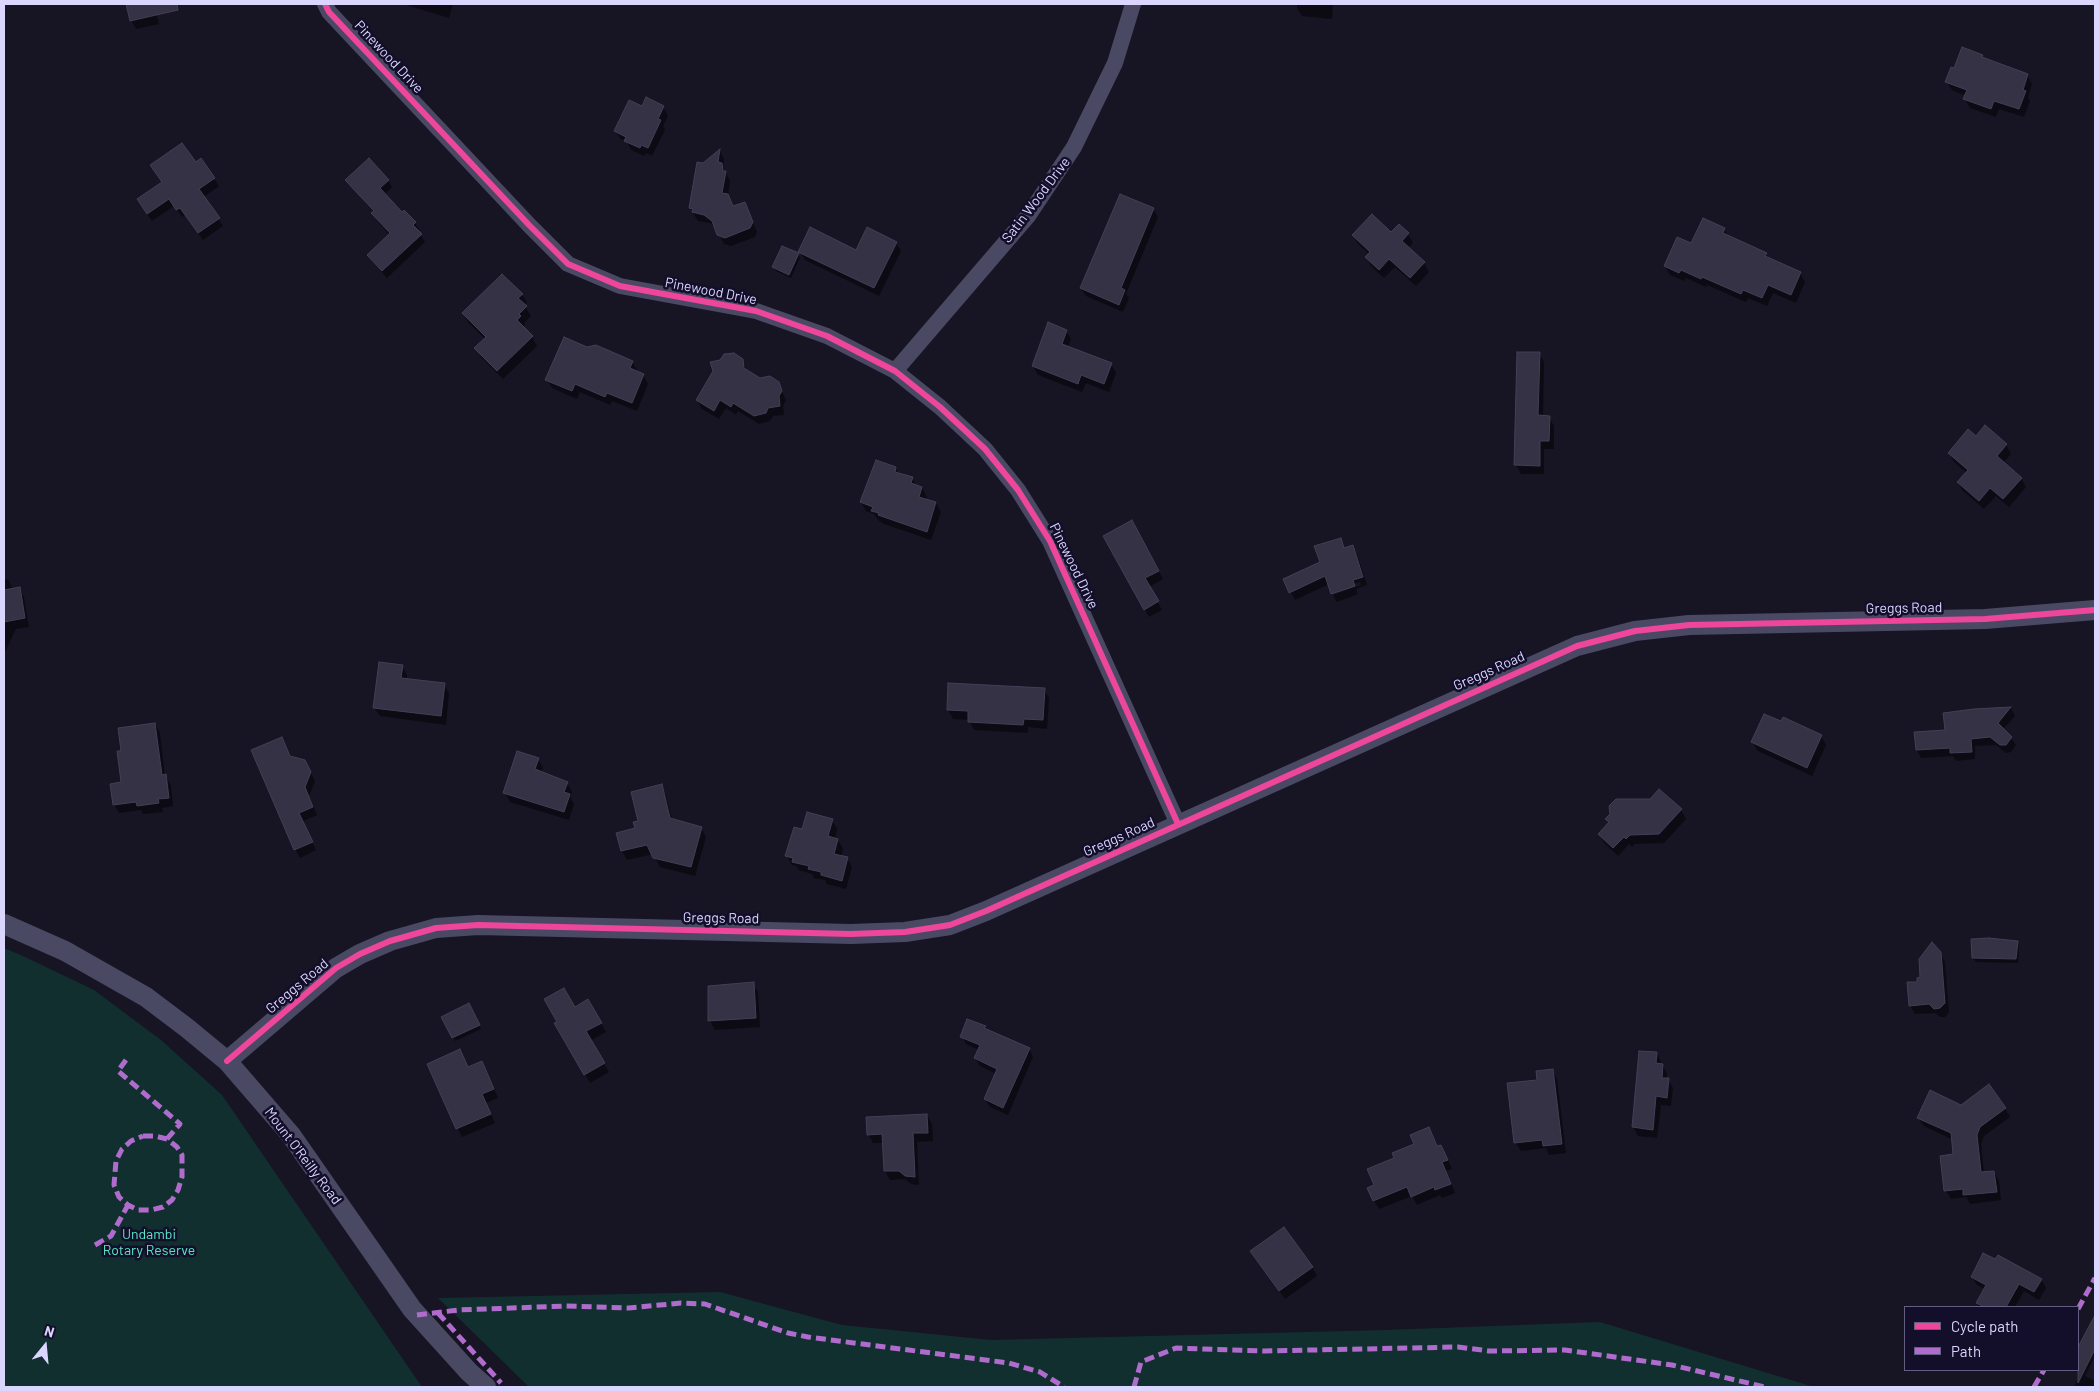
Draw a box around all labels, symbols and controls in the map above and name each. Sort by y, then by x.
street label: Pinewood Drive [351,17,427,97]
street label: Satin Wood Drive [998,154,1074,246]
street label: Pinewood Drive [664,274,758,308]
street label: Pinewood Drive [1046,520,1102,612]
street label: Greggs Road [1866,599,1942,617]
street label: Greggs Road [1451,648,1527,694]
street label: Greggs Road [1081,814,1157,860]
street label: Greggs Road [683,909,759,927]
street label: Greggs Road [262,955,332,1017]
street label: Mount O'Reilly Road [261,1104,345,1208]
park label: Undambi Rotary Reserve [103,1226,195,1258]
legend [1904,1306,2079,1371]
text: Cycle path [1951,1317,2018,1335]
north arrow [20,1321,70,1371]
text: N [43,1322,56,1341]
text: Path [1951,1342,1981,1360]

